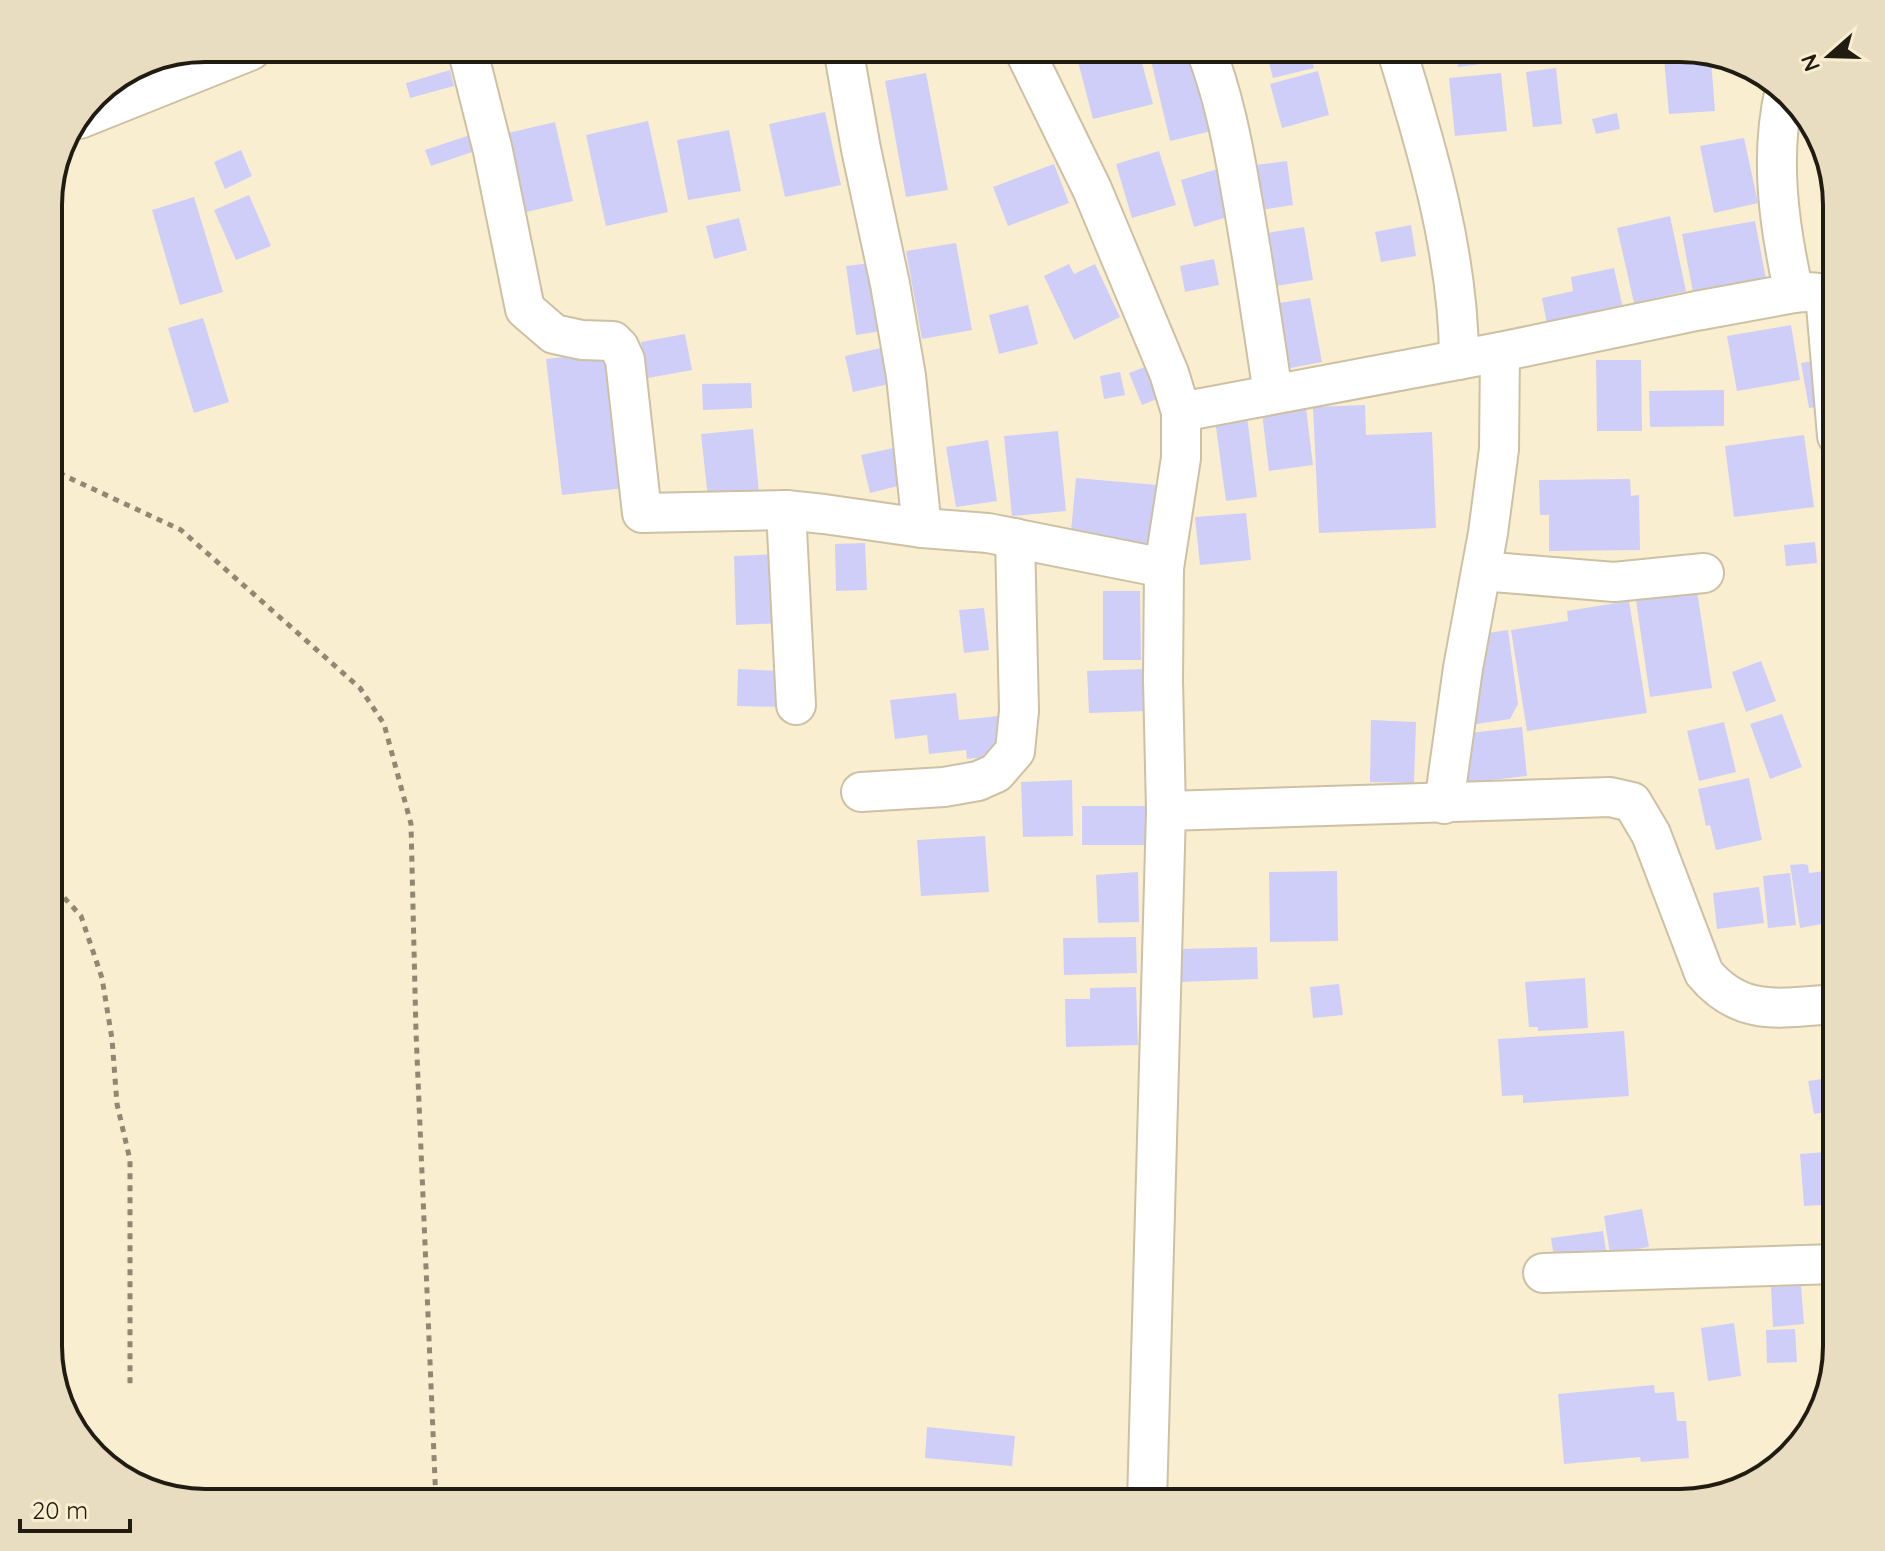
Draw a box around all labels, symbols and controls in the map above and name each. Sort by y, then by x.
north arrow [1789,16,1869,96]
text: N [1794,50,1826,75]
scale bar [20,1483,130,1533]
text: 20 m [32,1495,88,1525]

